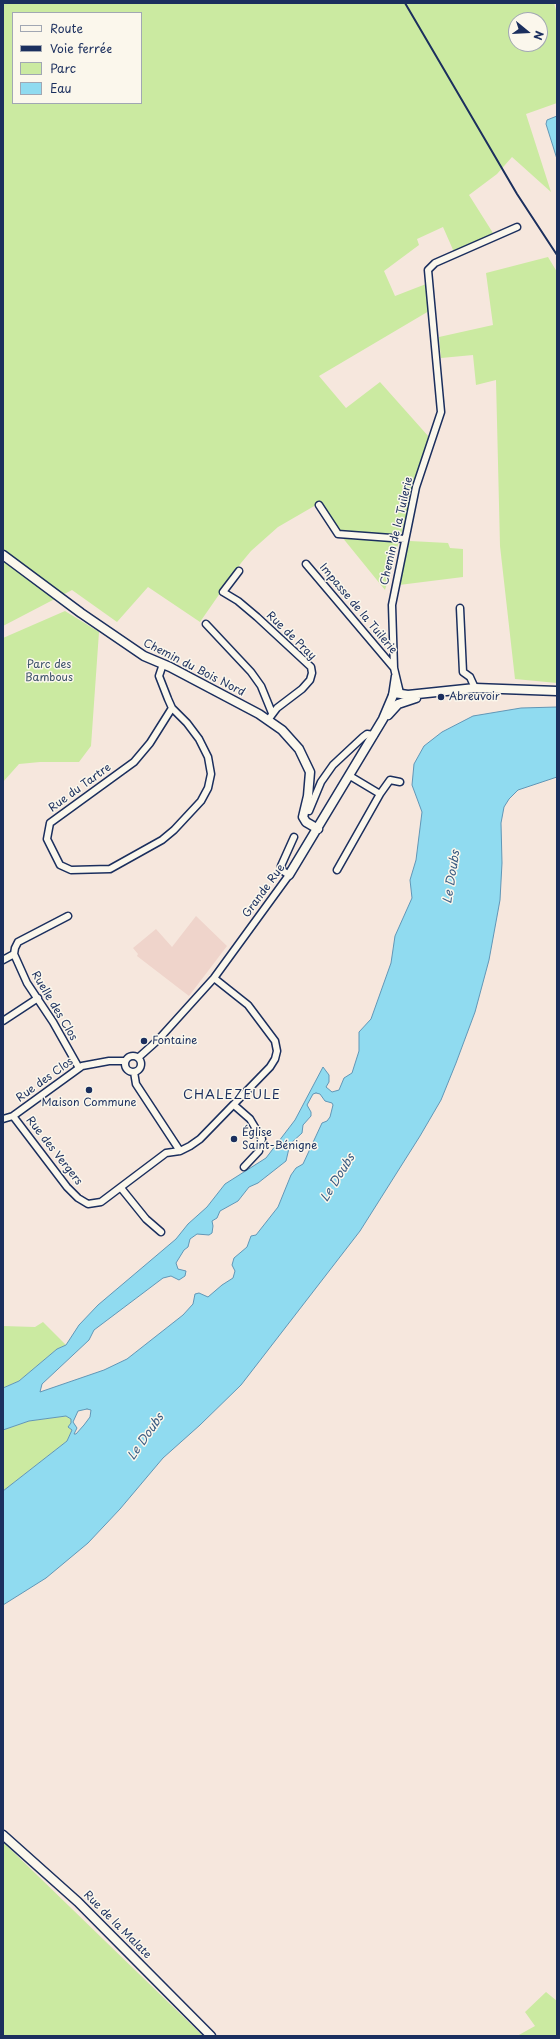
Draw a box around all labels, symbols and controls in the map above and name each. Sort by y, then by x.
legend [12,12,142,104]
north arrow [508,12,548,52]
text: Route [50,19,83,37]
text: N [530,29,548,42]
text: Voie ferrée [50,39,112,57]
text: Parc [50,59,76,77]
text: Eau [50,79,72,97]
street label: Chemin de la Tuilerie [378,476,416,586]
street label: Impasse de la Tuilerie [316,561,400,657]
street label: Rue de Pray [263,609,319,663]
street label: Chemin du Bois Nord [141,637,247,699]
park label: Parc des Bambous [25,658,73,684]
place label: Abreuvoir [449,690,500,704]
marker: Abreuvoir [436,692,446,702]
street label: Rue du Tartre [46,761,114,815]
water label: Le Doubs [441,850,463,904]
street label: Grande Rue [240,862,288,920]
street label: Ruelle des Clos [28,969,80,1043]
place label: Fontaine [152,1034,198,1048]
marker: Fontaine [139,1036,149,1046]
street label: Rue des Clos [14,1055,76,1105]
marker: Maison Commune [84,1085,94,1095]
district label: CHALEZEULE [183,1087,281,1103]
place label: Maison Commune [41,1096,137,1110]
street label: Rue des Vergers [23,1114,85,1188]
place label: Église Saint-Bénigne [242,1126,317,1152]
marker: Église Saint-Bénigne [229,1134,239,1144]
water label: Le Doubs [318,1152,358,1204]
water label: Le Doubs [125,1411,167,1463]
street label: Rue de la Malate [80,1888,154,1962]

